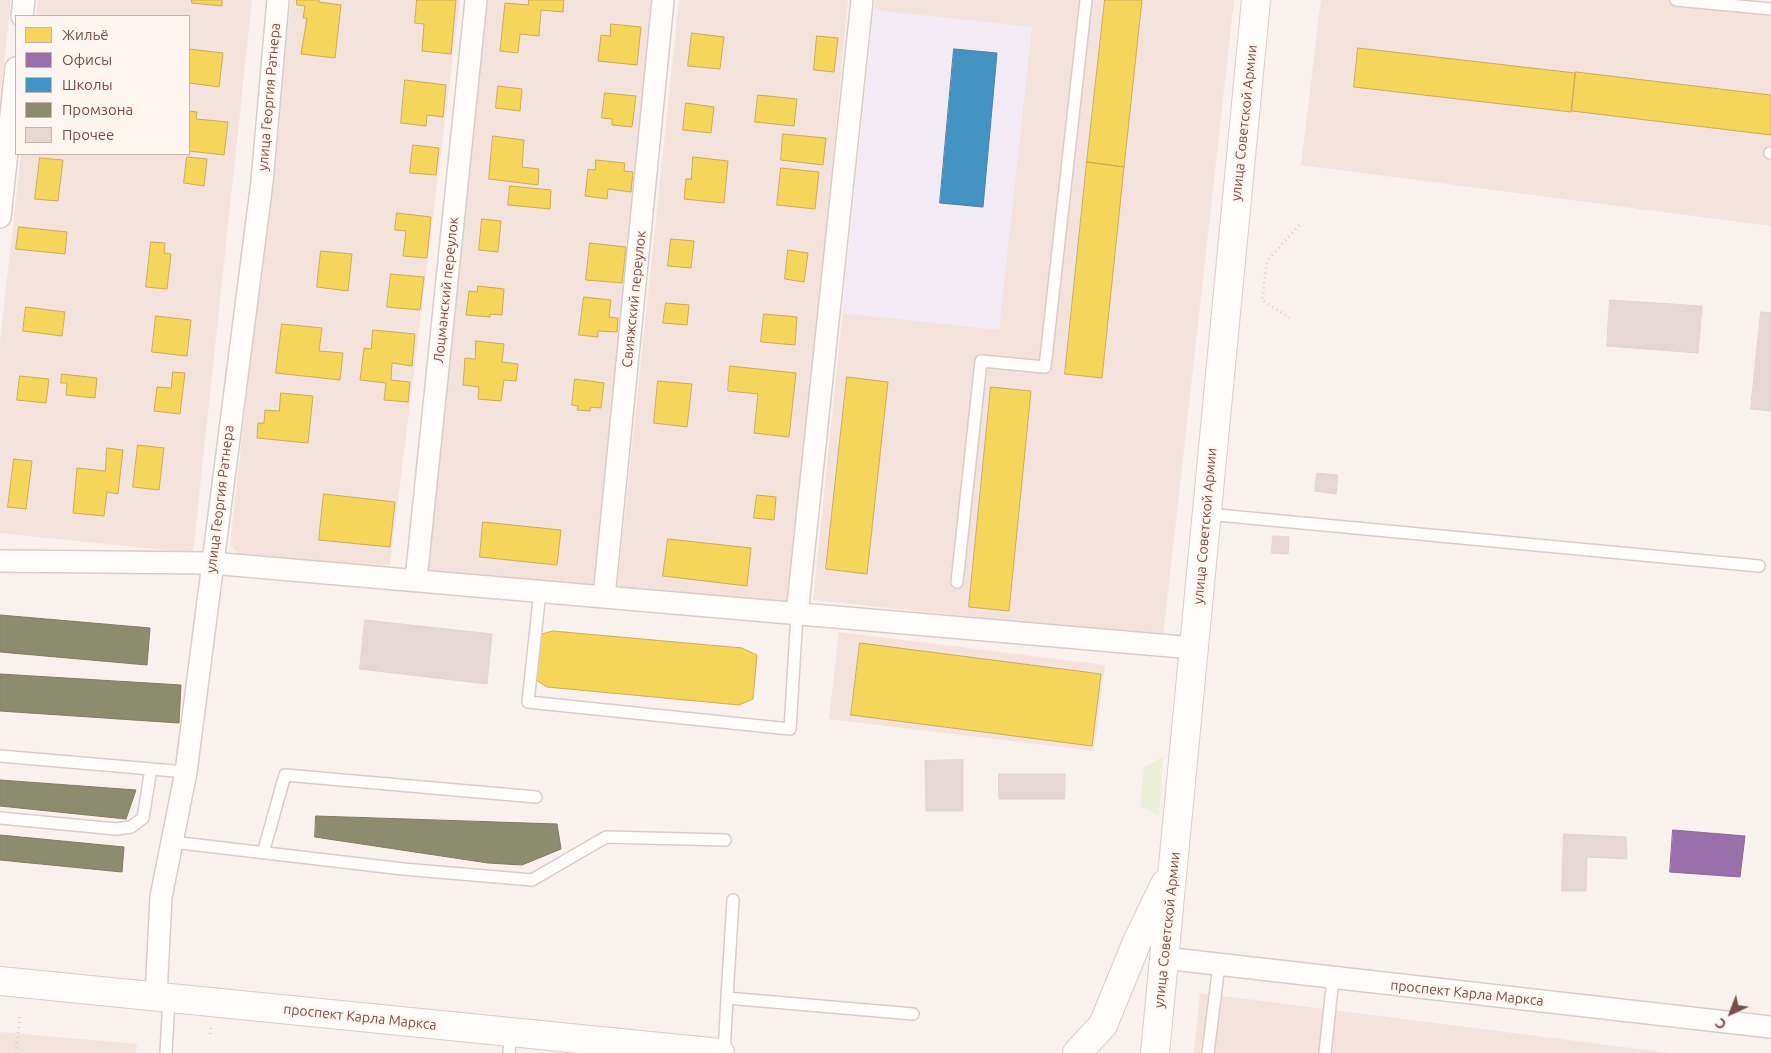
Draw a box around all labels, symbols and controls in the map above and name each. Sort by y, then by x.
legend [15,15,190,155]
street label: улица Георгия Ратнера [254,22,284,172]
text: Жильё [62,26,109,43]
street label: улица Советской Армии [1227,44,1261,202]
text: Офисы [62,51,112,68]
text: Школы [62,76,113,93]
text: Промзона [62,101,133,118]
text: Прочее [62,126,114,143]
street label: Лоцманский переулок [430,216,462,364]
street label: Свияжский переулок [618,230,650,368]
street label: улица Георгия Ратнера [203,424,237,574]
street label: улица Советской Армии [1190,447,1220,605]
street label: улица Советской Армии [1150,851,1184,1009]
street label: проспект Карла Маркса [1389,977,1545,1009]
north arrow [1706,988,1756,1038]
street label: проспект Карла Маркса [282,1001,438,1033]
text: С [1712,1015,1730,1033]

